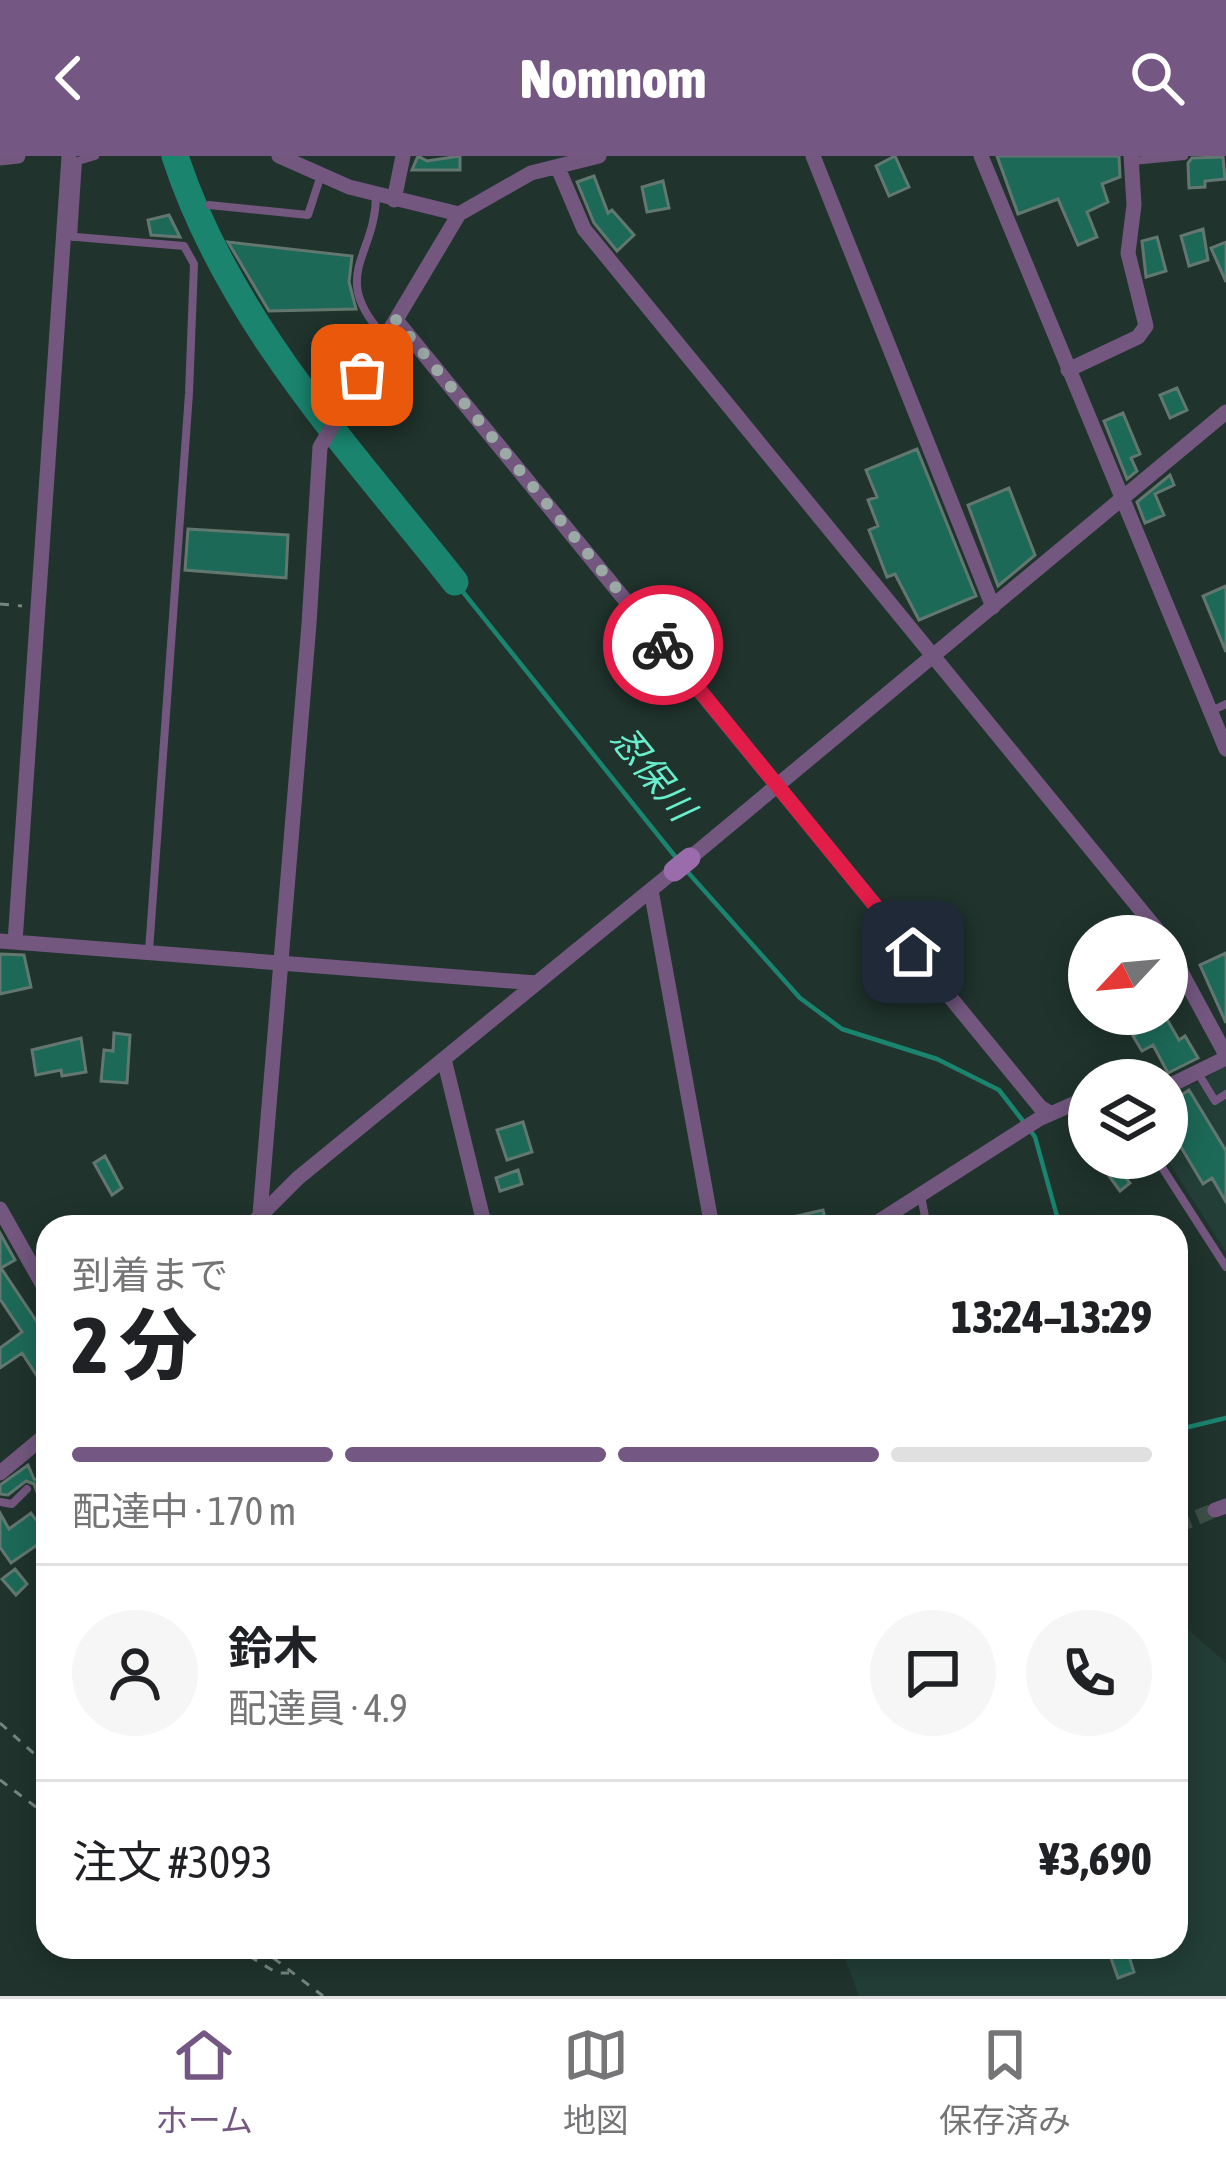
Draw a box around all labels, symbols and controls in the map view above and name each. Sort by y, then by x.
icon: back [36,45,102,111]
icon: search [1124,45,1190,111]
text: Nomnom [520,48,706,109]
pin [311,324,413,426]
icon: bag [329,342,395,408]
courier [603,585,723,705]
icon: bike [630,612,696,678]
water label: 忍保川 [603,718,706,831]
pin [862,901,964,1003]
north arrow [1068,915,1188,1035]
map controls [1068,915,1188,1179]
icon: home [880,919,946,985]
button: layers [1068,1059,1188,1179]
text: 到着まで [72,1253,228,1297]
text: 13:24–13:29 [951,1291,1152,1343]
text: 2 分 [72,1300,197,1390]
text: 配達中 · 170 m [72,1489,296,1533]
button: person [72,1610,198,1736]
button: chat [870,1610,996,1736]
button: phone [1026,1610,1152,1736]
text: 鈴木 [228,1622,318,1674]
text: 配達員 · 4.9 [228,1686,408,1730]
text: ¥3,690 [1039,1833,1152,1885]
text: 注文 #3093 [72,1836,273,1888]
tab: ホーム [155,2022,253,2142]
tab: 地図 [563,2022,629,2142]
tab: 保存済み [939,2022,1071,2142]

